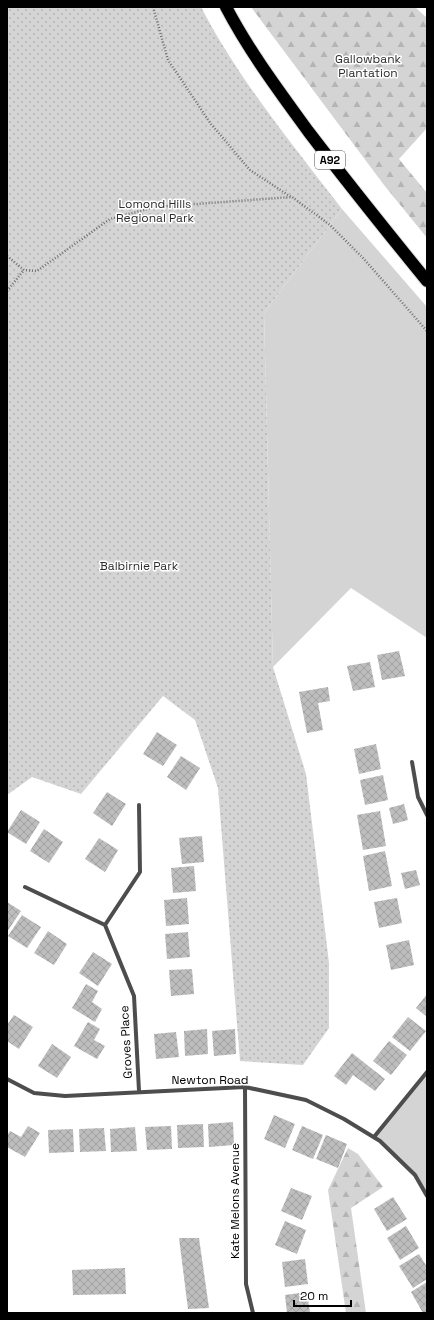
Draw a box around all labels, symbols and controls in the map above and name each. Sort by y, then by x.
park label: Gallowbank Plantation [335,51,402,81]
road number: A92 [315,151,345,169]
park label: Lomond Hills Regional Park [116,196,195,226]
park label: Balbirnie Park [100,558,179,574]
street label: Groves Place [116,1005,136,1079]
street label: Newton Road [171,1072,249,1088]
street label: Kate Melons Avenue [227,1143,243,1259]
scale bar [294,1282,351,1308]
text: 20 m [300,1288,328,1304]

